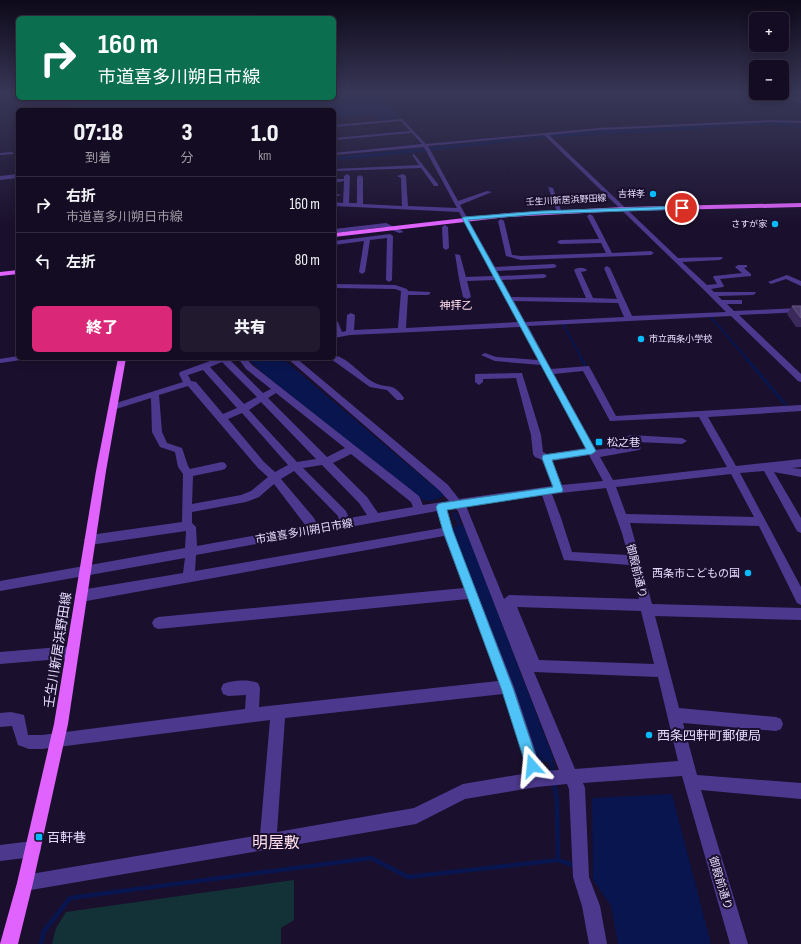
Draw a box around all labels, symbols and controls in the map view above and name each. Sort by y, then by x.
map controls [749,12,789,100]
button: + [749,12,789,52]
text: 160 m [98,28,158,61]
icon: right [32,32,84,84]
button: − [749,60,789,100]
text: 市道喜多川朔日市線 [98,67,260,88]
text: 07:18 [73,118,123,147]
text: 3 [182,118,193,147]
text: 1.0 [251,119,279,148]
text: km [258,148,271,164]
text: 到着 [85,150,111,166]
text: 分 [181,150,194,166]
text: 右折 [66,187,96,206]
place label: 吉祥孝 [618,189,645,200]
marker: 吉祥孝 [648,189,658,199]
pin [665,191,699,225]
street label: 壬生川新居浜野田線 [525,193,608,208]
icon: right [32,194,54,216]
text: 160 m [289,195,320,214]
icon: arrive [671,197,693,219]
text: 市道喜多川朔日市線 [66,209,183,225]
place label: さすが家 [731,219,768,230]
marker: さすが家 [770,219,780,229]
icon: left [32,250,54,272]
text: 80 m [295,251,320,270]
text: 左折 [66,253,96,272]
district label: 神拝乙 [440,299,473,312]
button: 終了 [32,306,172,352]
button: 共有 [180,306,320,352]
marker: 市立西条小学校 [636,334,646,344]
place label: 市立西条小学校 [649,334,712,345]
place label: 松之巷 [607,436,640,449]
marker: 松之巷 [594,437,604,447]
street label: 市道喜多川朔日市線 [254,516,354,546]
street label: 御殿前通り [623,542,649,599]
place label: 西条市こどもの国 [652,567,740,580]
marker: 西条市こどもの国 [743,568,753,578]
street label: 壬生川新居浜野田線 [41,591,75,709]
place label: 西条四軒町郵便局 [657,728,761,744]
marker: 西条四軒町郵便局 [644,730,654,740]
position arrow [511,745,553,787]
place label: 百軒巷 [47,830,86,846]
marker: 百軒巷 [34,832,44,842]
district label: 明屋敷 [252,834,300,853]
street label: 御殿前通り [706,854,735,911]

